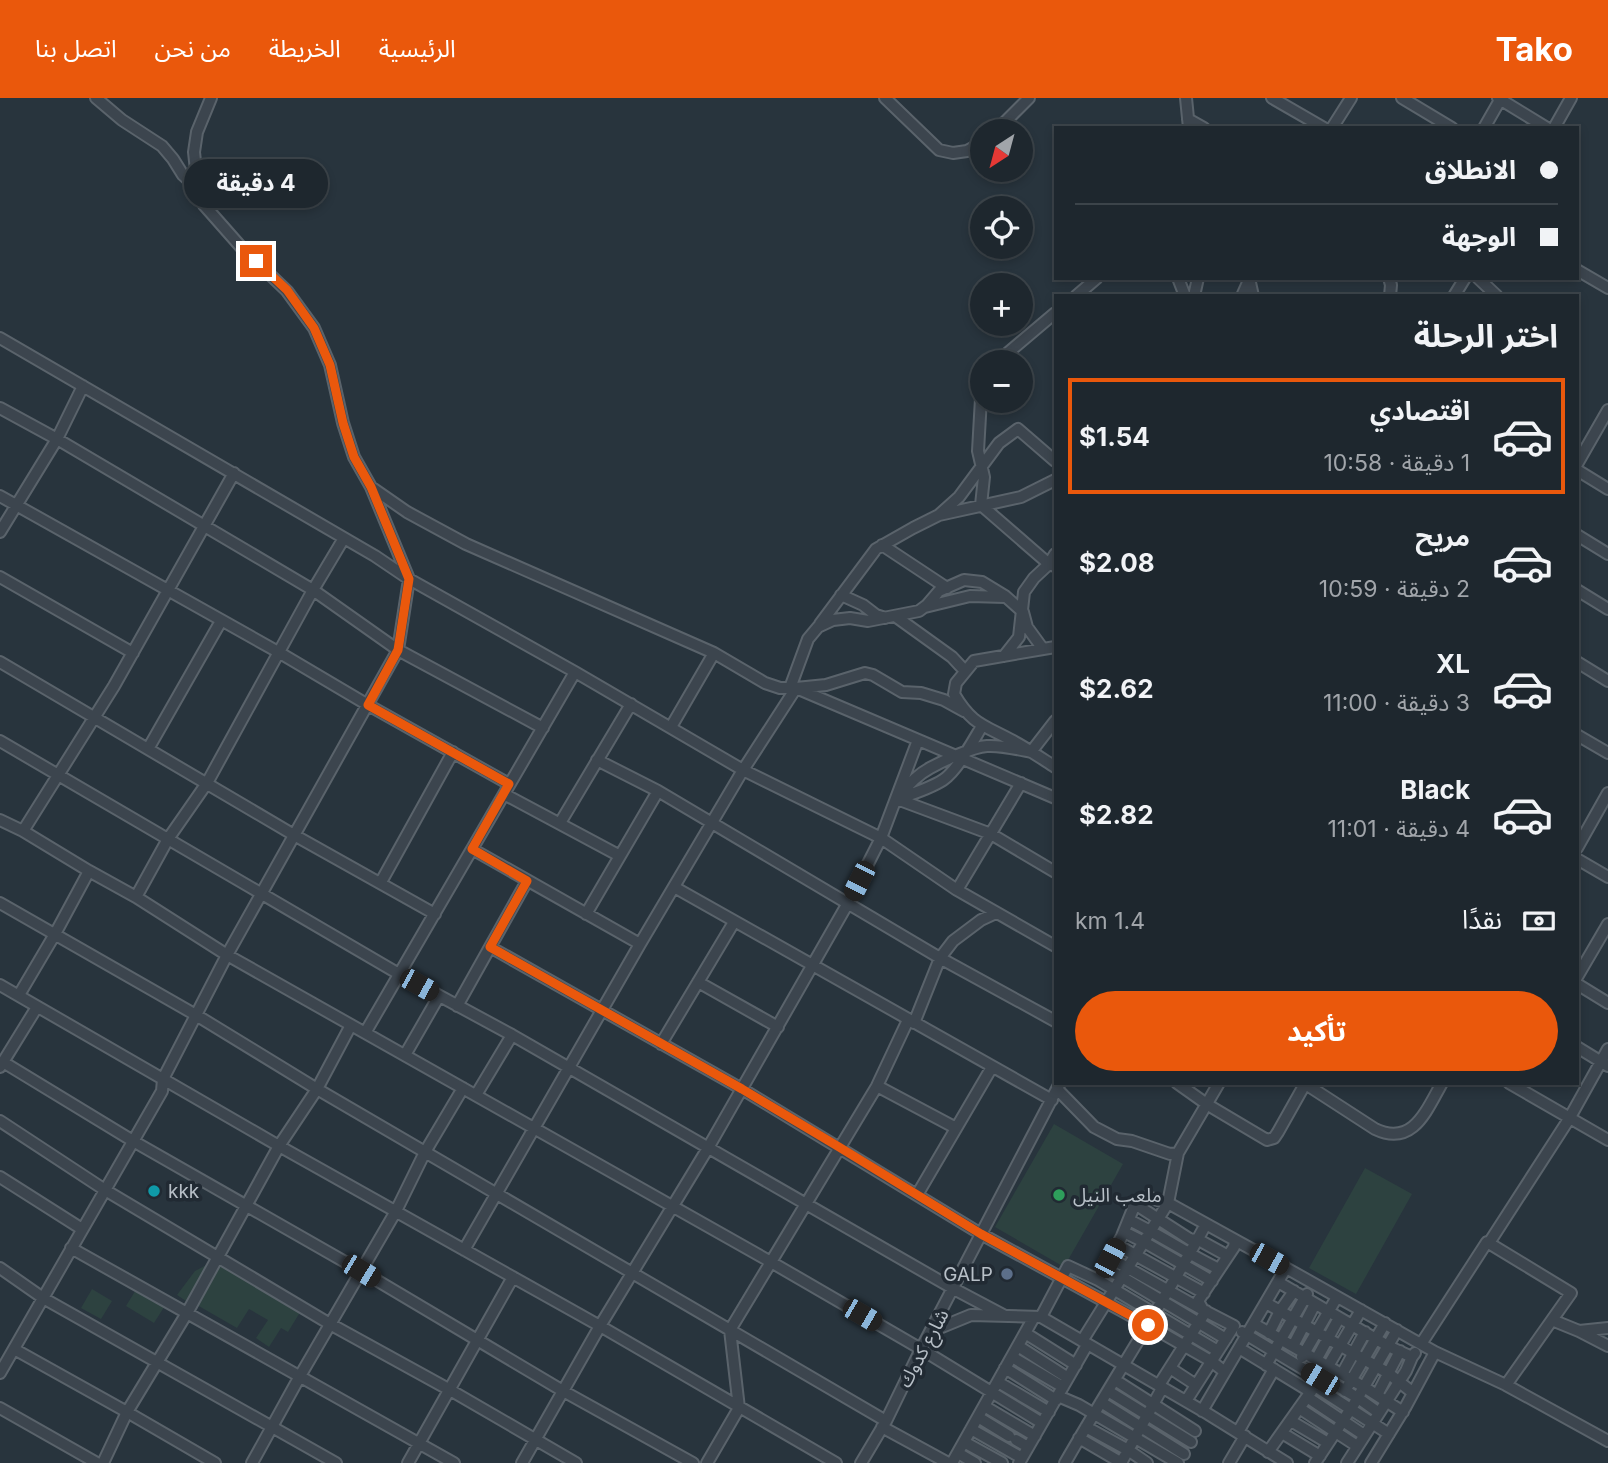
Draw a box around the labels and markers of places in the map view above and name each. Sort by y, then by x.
place label: kkk [168,1180,200,1203]
marker: kkk [146,1183,162,1199]
place label: ملعب النيل [1073,1184,1162,1207]
marker: ملعب النيل [1051,1187,1067,1203]
place label: GALP [943,1263,993,1286]
marker: GALP [999,1266,1015,1282]

